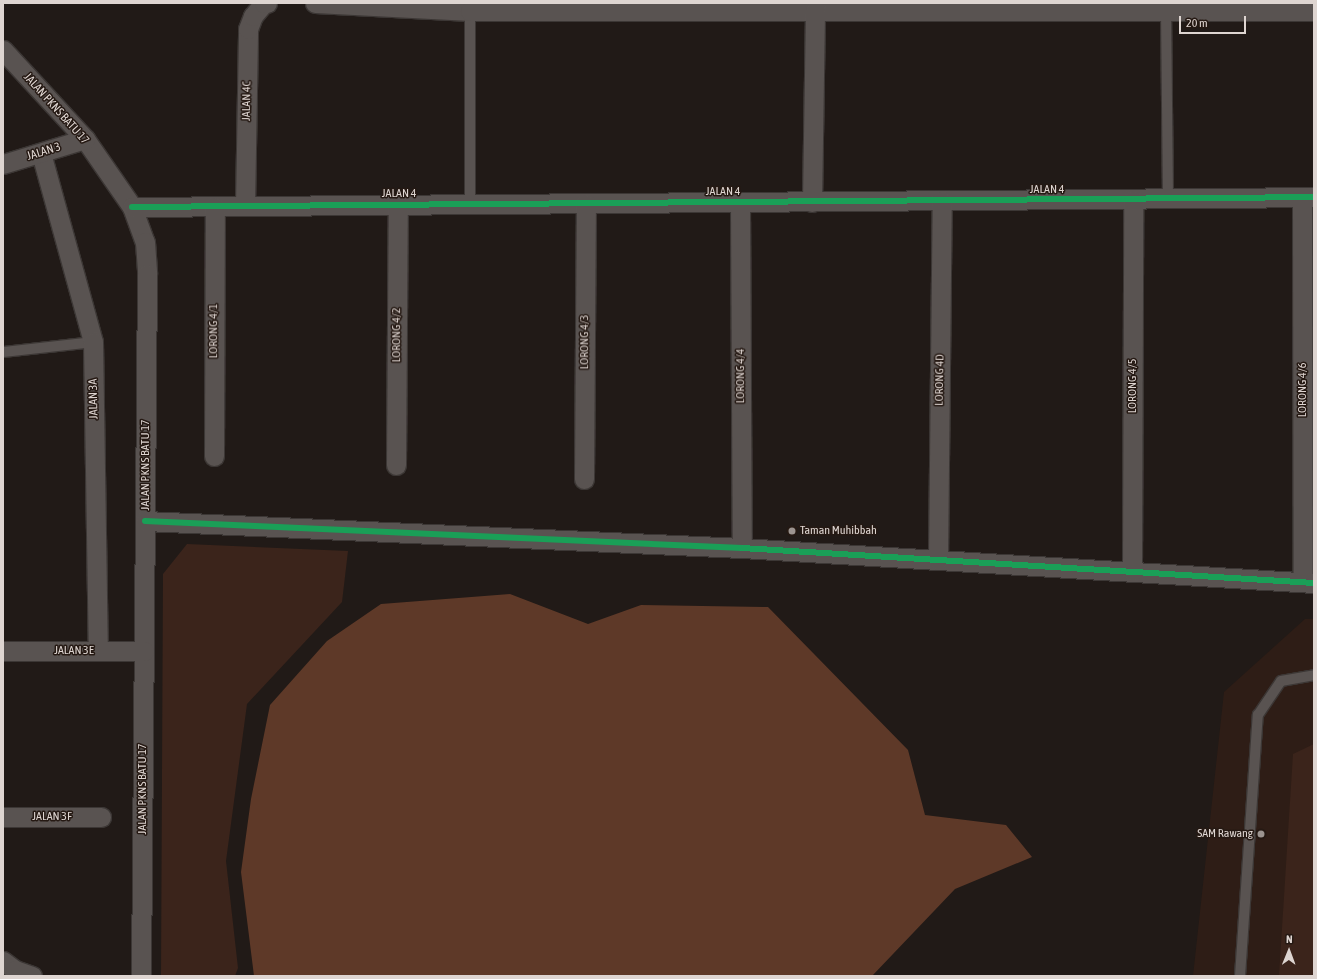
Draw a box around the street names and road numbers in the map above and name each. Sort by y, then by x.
street label: JALAN PKNS BATU 17 [20,70,92,148]
street label: JALAN 4C [239,81,255,121]
street label: JALAN 3 [25,140,63,164]
street label: JALAN 4 [1030,183,1064,197]
street label: JALAN 4 [706,185,740,199]
street label: JALAN 4 [382,187,416,201]
street label: LORONG 4/1 [207,304,221,358]
street label: LORONG 4/2 [390,308,404,362]
street label: LORONG 4/3 [578,315,592,369]
street label: LORONG 4/4 [734,349,748,403]
street label: LORONG 4D [932,354,948,406]
street label: LORONG 4/5 [1126,359,1140,413]
street label: LORONG 4/6 [1296,363,1310,417]
street label: JALAN 3A [86,379,102,419]
street label: JALAN PKNS BATU 17 [139,420,153,510]
street label: JALAN 3E [54,644,94,658]
street label: JALAN PKNS BATU 17 [136,744,150,834]
street label: JALAN 3F [32,810,72,824]

